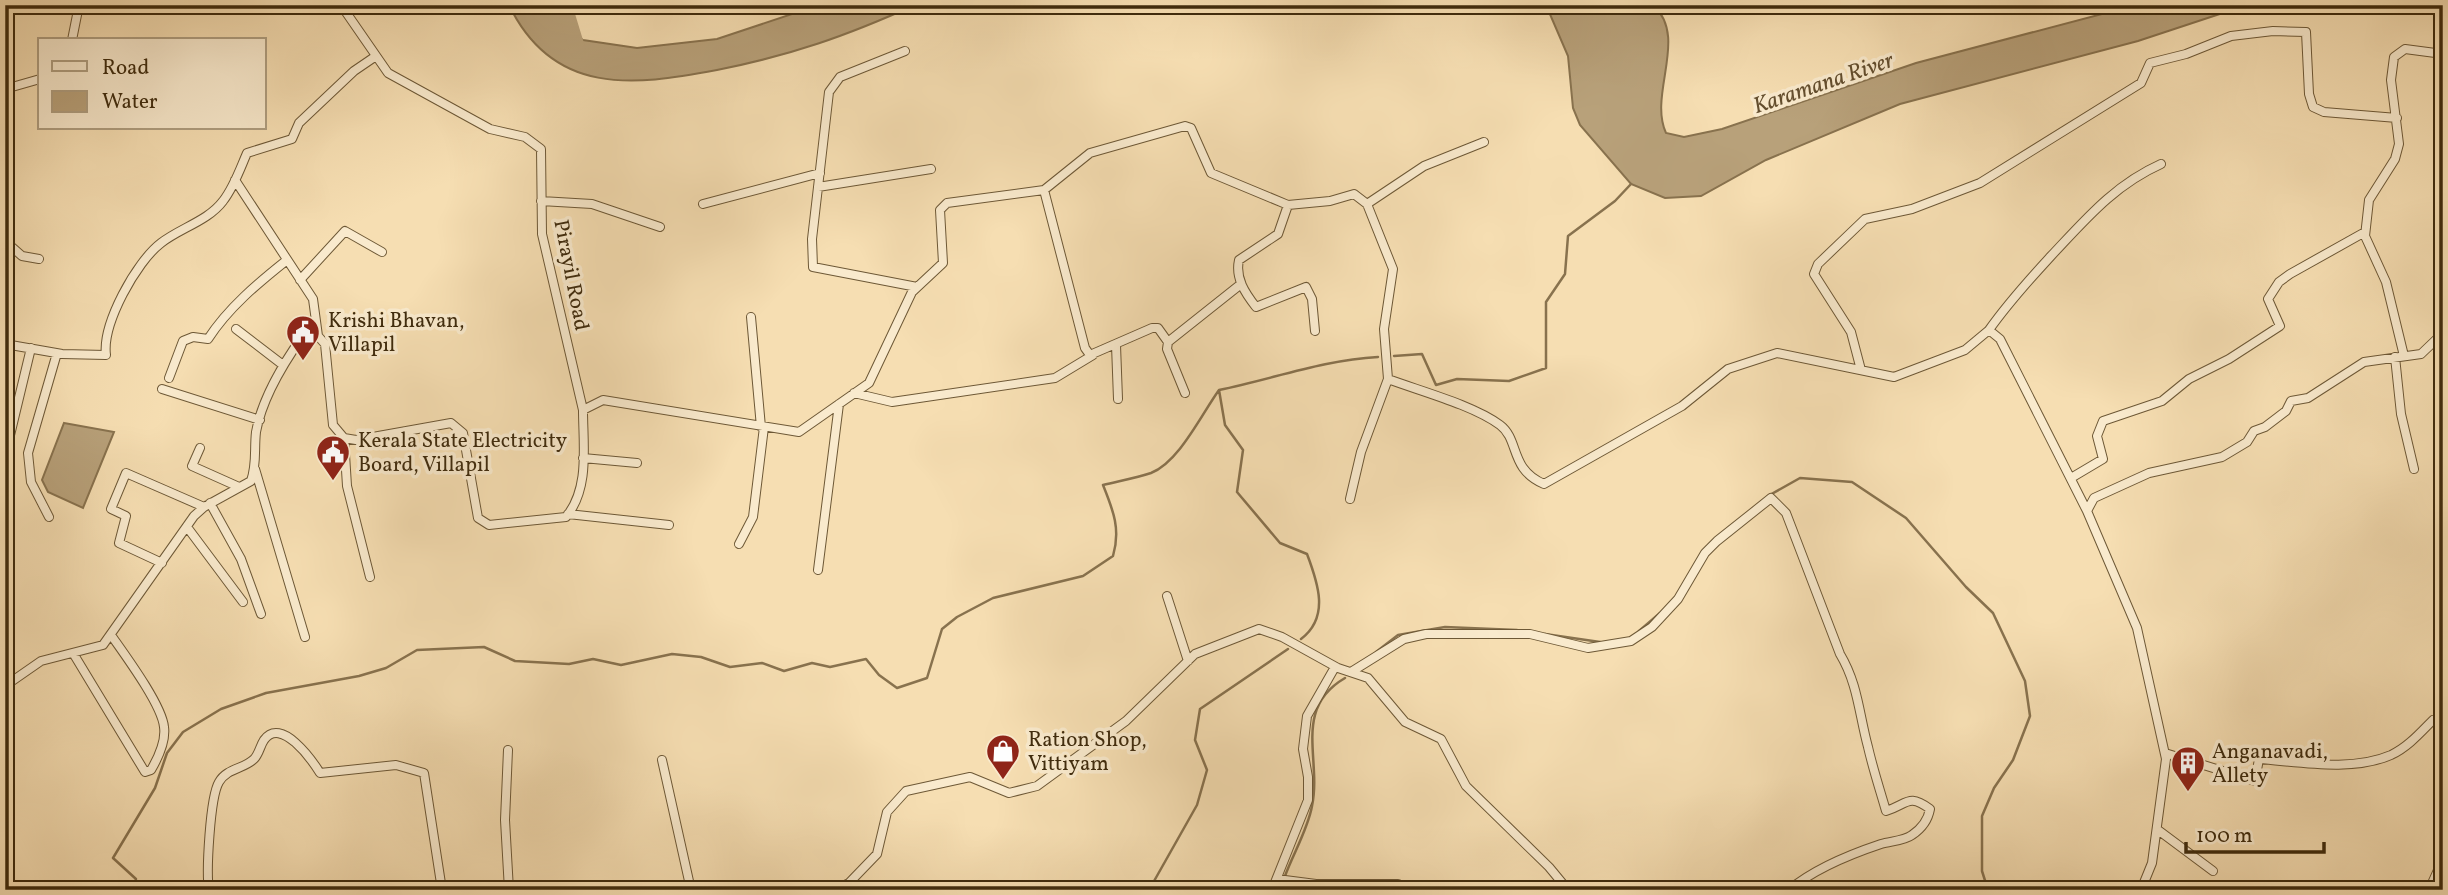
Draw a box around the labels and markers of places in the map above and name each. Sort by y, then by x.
place label: Krishi Bhavan, Villapil [328,307,464,360]
public building icon: Krishi Bhavan, Villapil [284,313,322,362]
place label: Kerala State Electricity Board, Villapil [358,427,568,480]
public building icon: Kerala State Electricity Board, Villapil [314,433,352,482]
place label: Ration Shop, Vittiyam [1028,726,1147,779]
shop icon: Ration Shop, Vittiyam [984,732,1022,781]
place label: Anganavadi, Allety [2212,738,2328,791]
building icon: Anganavadi, Allety [2169,744,2207,793]

